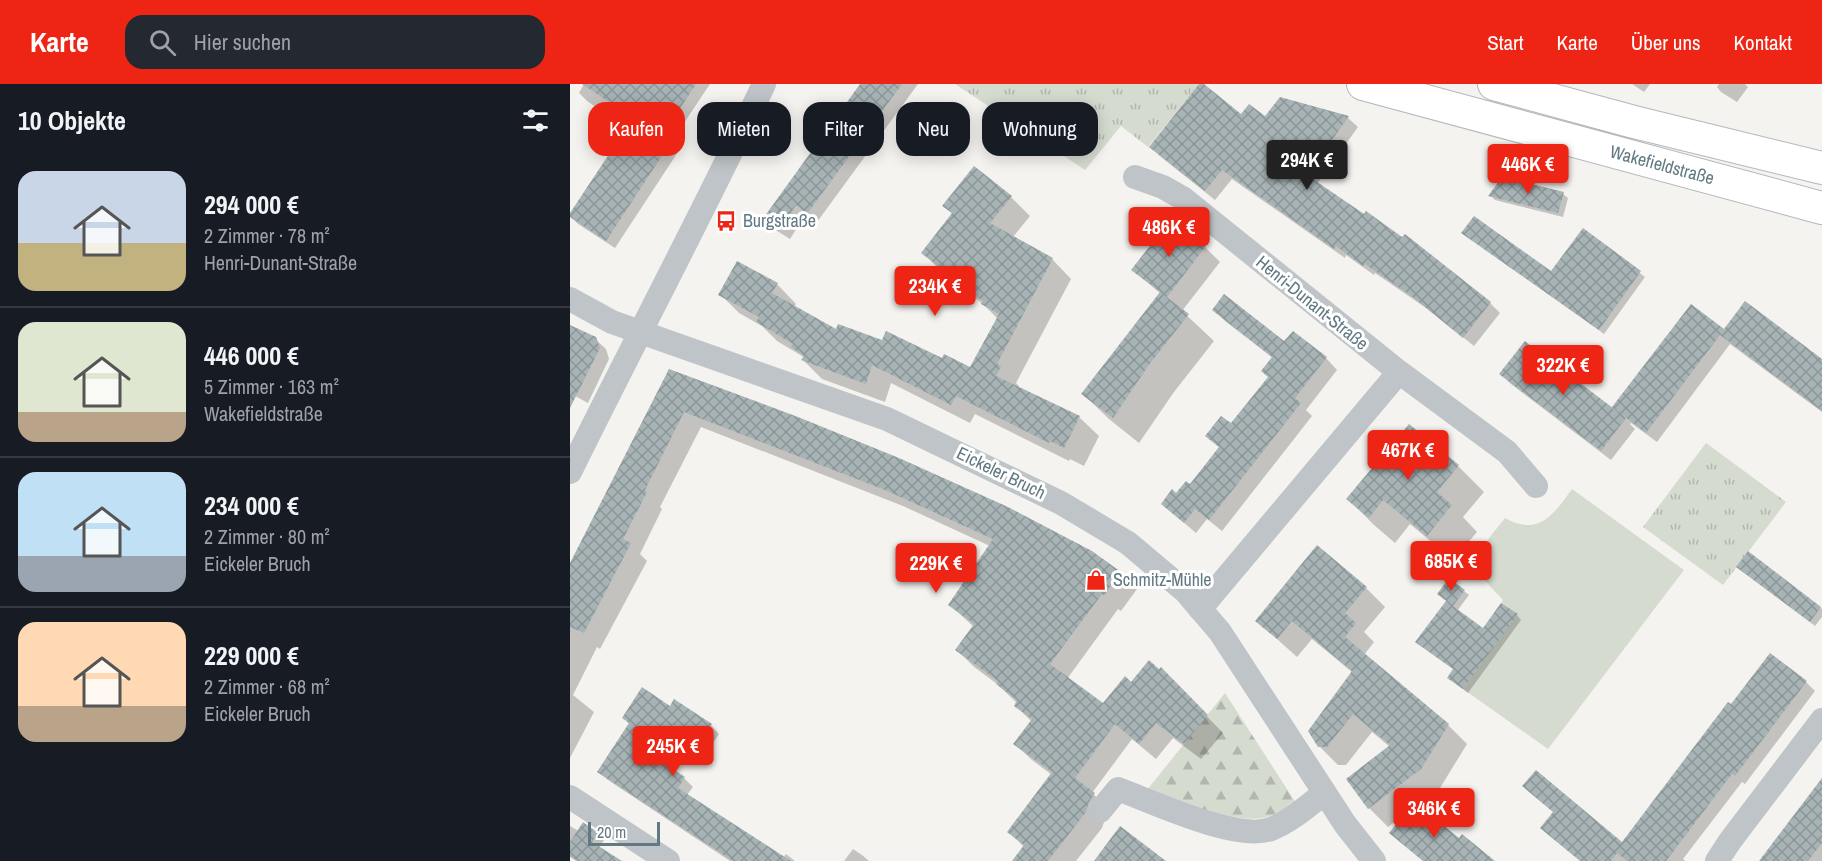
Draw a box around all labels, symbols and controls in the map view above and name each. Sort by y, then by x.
search box [125,15,545,69]
text: Karte [30,23,89,61]
icon: search [146,26,179,59]
text: Hier suchen [194,27,291,57]
text: Start [1487,28,1524,57]
text: Karte [1557,28,1598,57]
text: Über uns [1631,28,1701,57]
text: Kontakt [1734,28,1792,57]
chip: Kaufen [588,102,685,156]
chip: Mieten [697,102,791,156]
chip: Filter [803,102,884,156]
chip: Neu [896,102,970,156]
chip: Wohnung [982,102,1098,156]
text: 10 Objekte [18,103,126,138]
icon: filters [519,104,552,137]
street label: Wakefieldstraße [1607,139,1717,190]
pin: 294K € [1258,140,1356,191]
pin: 446K € [1479,144,1577,195]
text: 294K € [1281,146,1333,173]
text: 446K € [1502,150,1554,177]
text: 294 000 € [204,187,299,222]
icon: home [66,195,138,267]
pin: 486K € [1120,207,1218,258]
place label: Burgstraße [743,208,816,233]
bus stop icon: Burgstraße [714,209,738,233]
text: 486K € [1143,213,1195,240]
text: 2 Zimmer · 78 m² [204,222,330,249]
text: Henri-Dunant-Straße [204,249,357,276]
street label: Henri-Dunant-Straße [1251,250,1374,356]
pin: 234K € [886,266,984,317]
text: 234K € [909,272,961,299]
text: 446 000 € [204,338,299,373]
pin: 322K € [1514,345,1612,396]
icon: home [66,346,138,418]
text: 322K € [1537,351,1589,378]
text: 5 Zimmer · 163 m² [204,373,339,400]
text: Wakefieldstraße [204,400,323,427]
pin: 467K € [1359,430,1457,481]
text: 467K € [1382,436,1434,463]
street label: Eickeler Bruch [953,440,1050,505]
text: 234 000 € [204,488,299,523]
icon: home [66,496,138,568]
text: 2 Zimmer · 80 m² [204,523,330,550]
pin: 685K € [1402,541,1500,592]
pin: 229K € [887,543,985,594]
text: 685K € [1425,547,1477,574]
text: 229K € [910,549,962,576]
text: Eickeler Bruch [204,550,311,577]
place label: Schmitz-Mühle [1113,567,1211,592]
shop icon: Schmitz-Mühle [1084,568,1108,592]
text: 229 000 € [204,638,299,673]
icon: home [66,646,138,718]
text: 2 Zimmer · 68 m² [204,673,330,700]
text: Eickeler Bruch [204,700,311,727]
pin: 245K € [624,726,722,777]
text: 245K € [647,732,699,759]
pin: 346K € [1385,788,1483,839]
text: 346K € [1408,794,1460,821]
scale bar [588,819,660,846]
text: 20 m [597,821,626,843]

